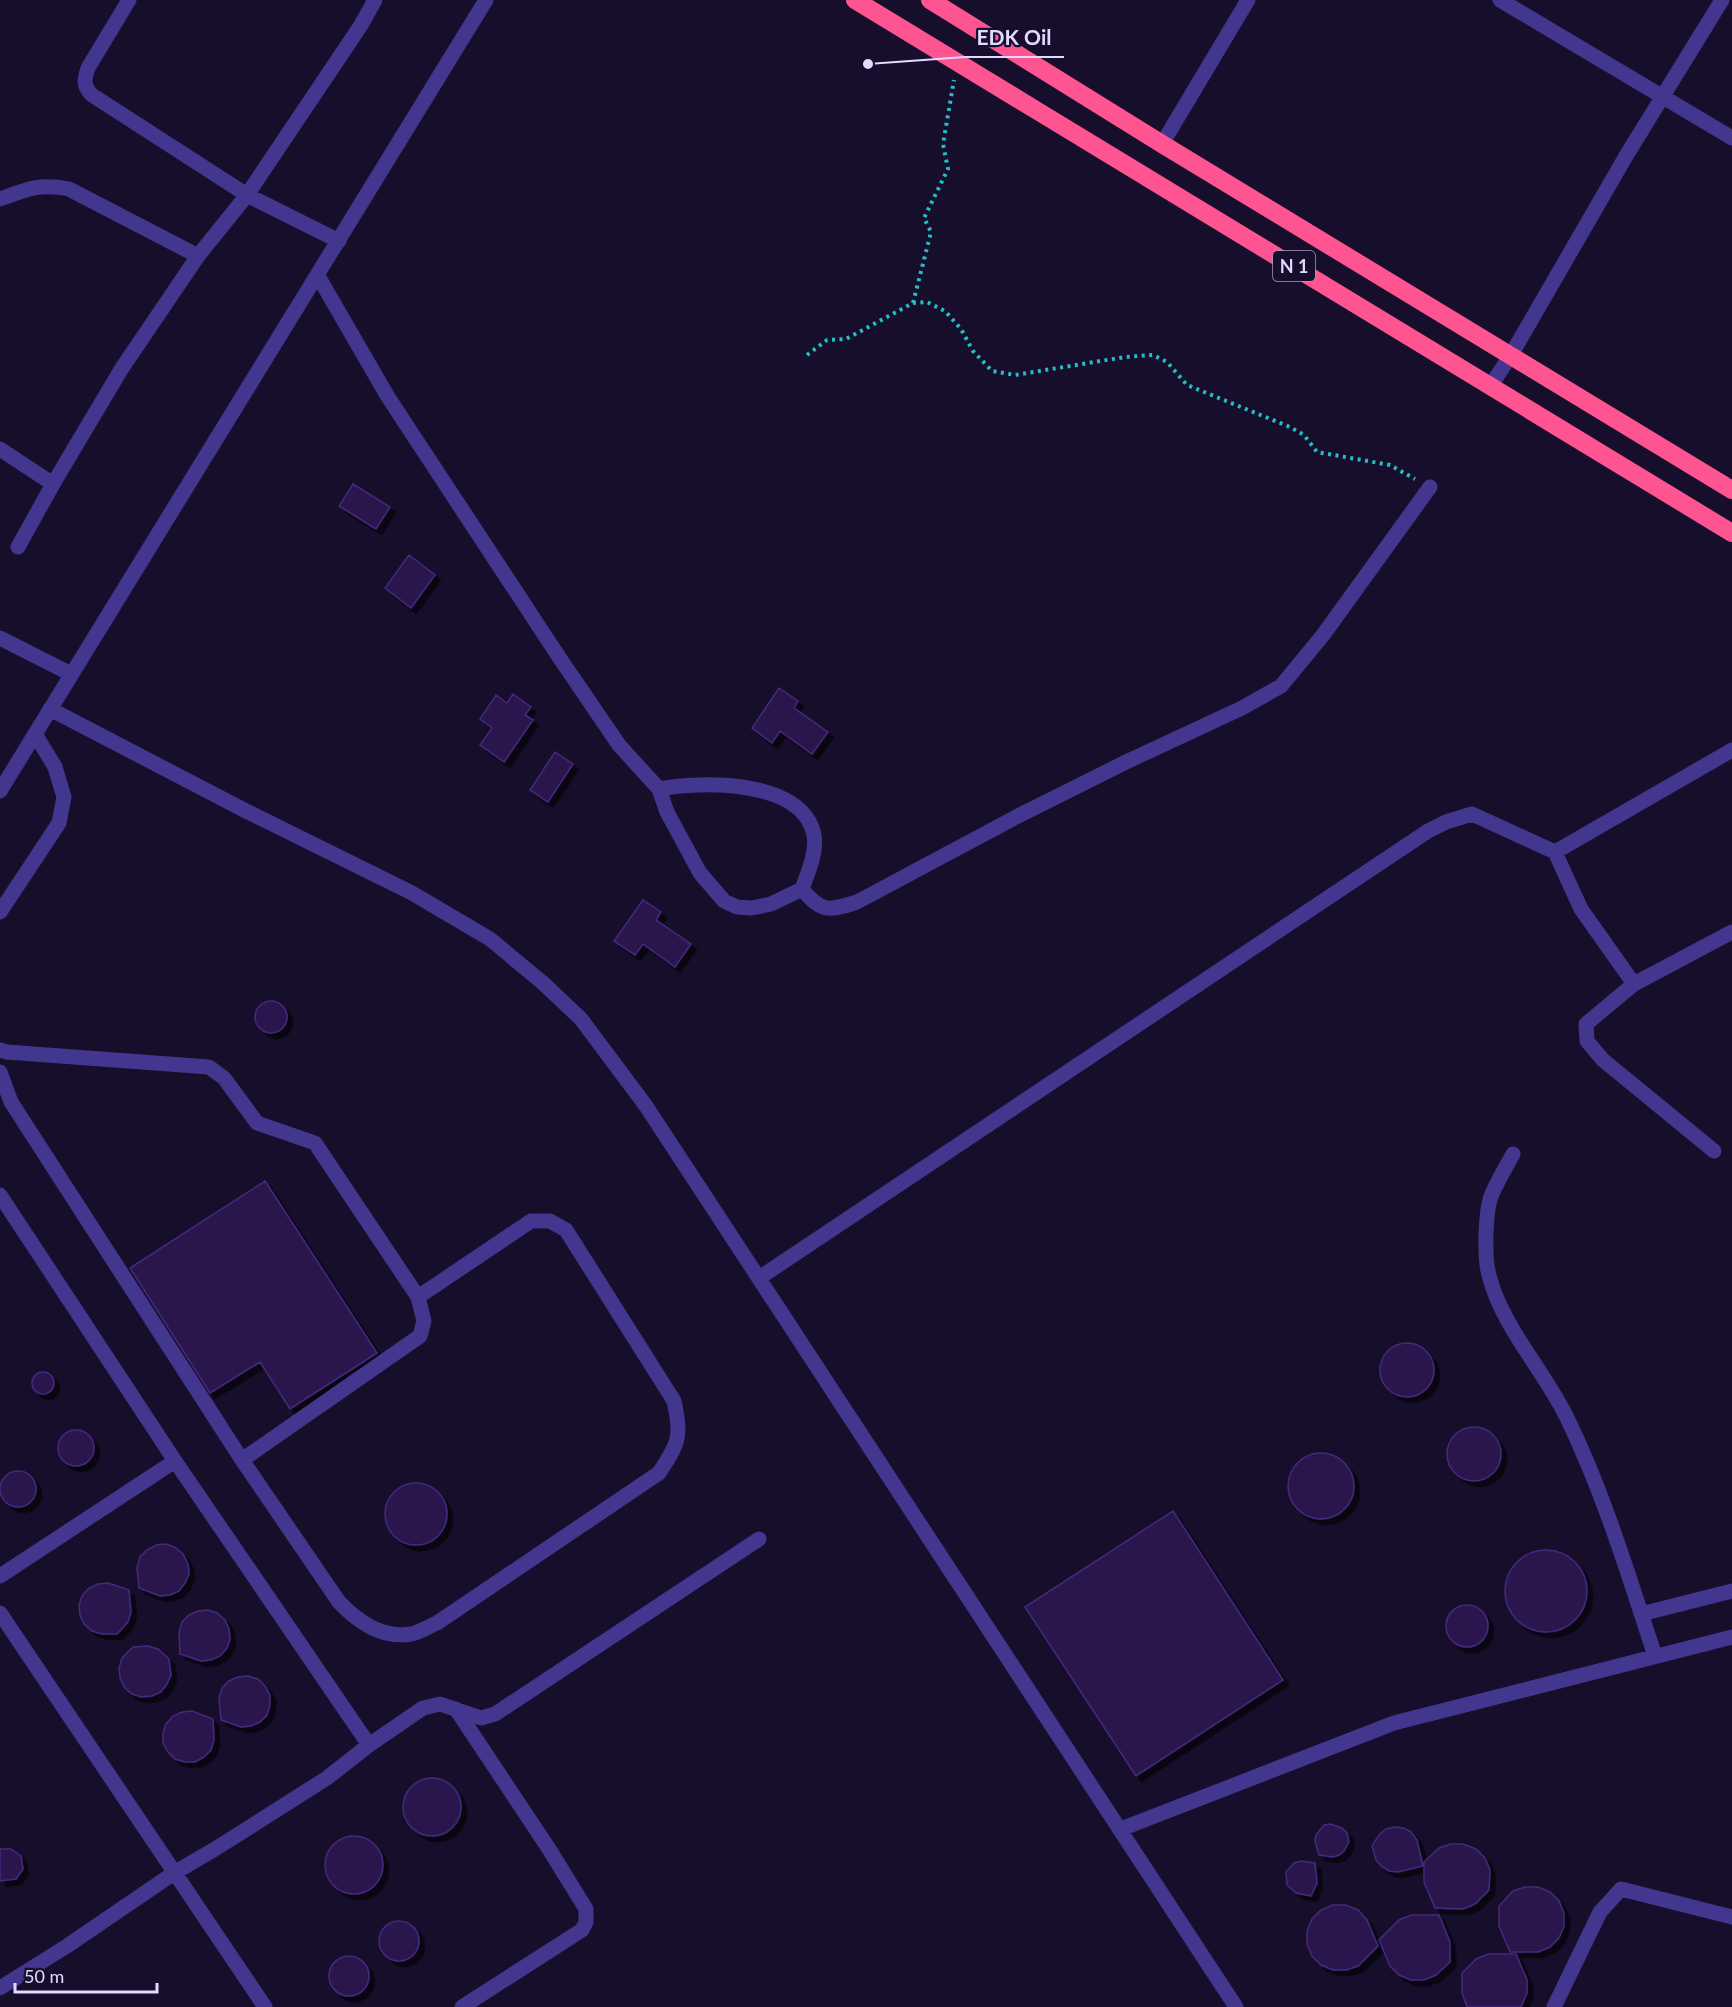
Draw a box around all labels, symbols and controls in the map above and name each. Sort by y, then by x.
callout: EDK Oil [965,18,1064,57]
text: EDK Oil [977,24,1051,49]
road number: N 1 [1273,251,1315,281]
scale bar [15,1956,158,1994]
text: 50 m [24,1965,64,1987]

